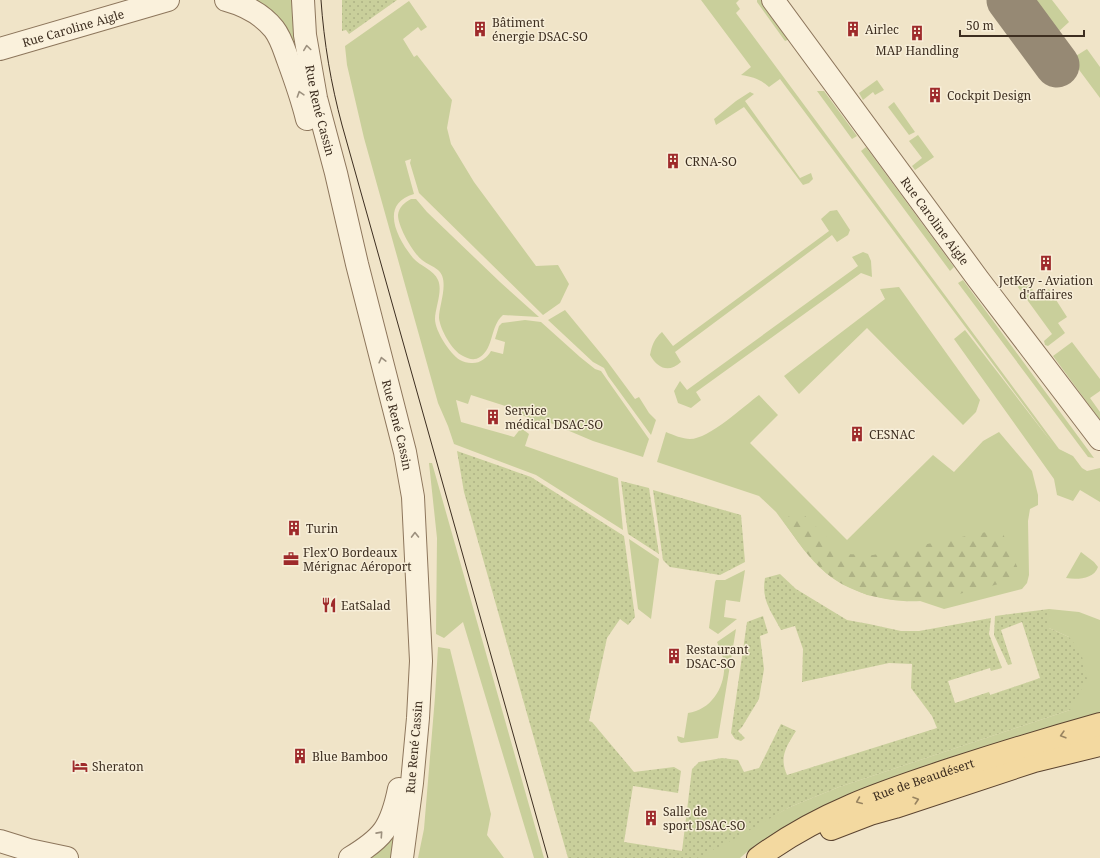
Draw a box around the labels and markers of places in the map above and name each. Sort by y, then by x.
place label: Bâtiment énergie DSAC-SO [492,14,588,45]
building icon: Bâtiment énergie DSAC-SO [471,20,489,38]
building icon: Airlec [844,20,862,38]
place label: Airlec [865,21,899,38]
building icon: MAP Handling [908,24,926,42]
place label: MAP Handling [875,42,959,59]
building icon: Cockpit Design [926,86,944,104]
place label: Cockpit Design [947,87,1032,104]
building icon: CRNA-SO [664,152,682,170]
place label: CRNA-SO [685,153,737,170]
building icon: JetKey - Aviation d'affaires [1037,254,1055,272]
place label: JetKey - Aviation d'affaires [998,272,1093,303]
place label: Service médical DSAC-SO [505,402,603,433]
building icon: Service médical DSAC-SO [484,408,502,426]
building icon: CESNAC [848,425,866,443]
place label: CESNAC [869,426,915,443]
building icon: Turin [285,519,303,537]
place label: Turin [306,520,338,537]
place label: Flex'O Bordeaux Mérignac Aéroport [303,544,412,575]
office icon: Flex'O Bordeaux Mérignac Aéroport [282,550,300,568]
restaurant icon: EatSalad [320,596,338,614]
place label: EatSalad [341,597,391,614]
place label: Restaurant DSAC-SO [686,641,748,672]
building icon: Restaurant DSAC-SO [665,647,683,665]
building icon: Blue Bamboo [291,747,309,765]
place label: Blue Bamboo [312,748,388,765]
hotel icon: Sheraton [71,757,89,775]
place label: Sheraton [92,758,144,775]
place label: Salle de sport DSAC-SO [663,803,746,834]
building icon: Salle de sport DSAC-SO [642,809,660,827]

